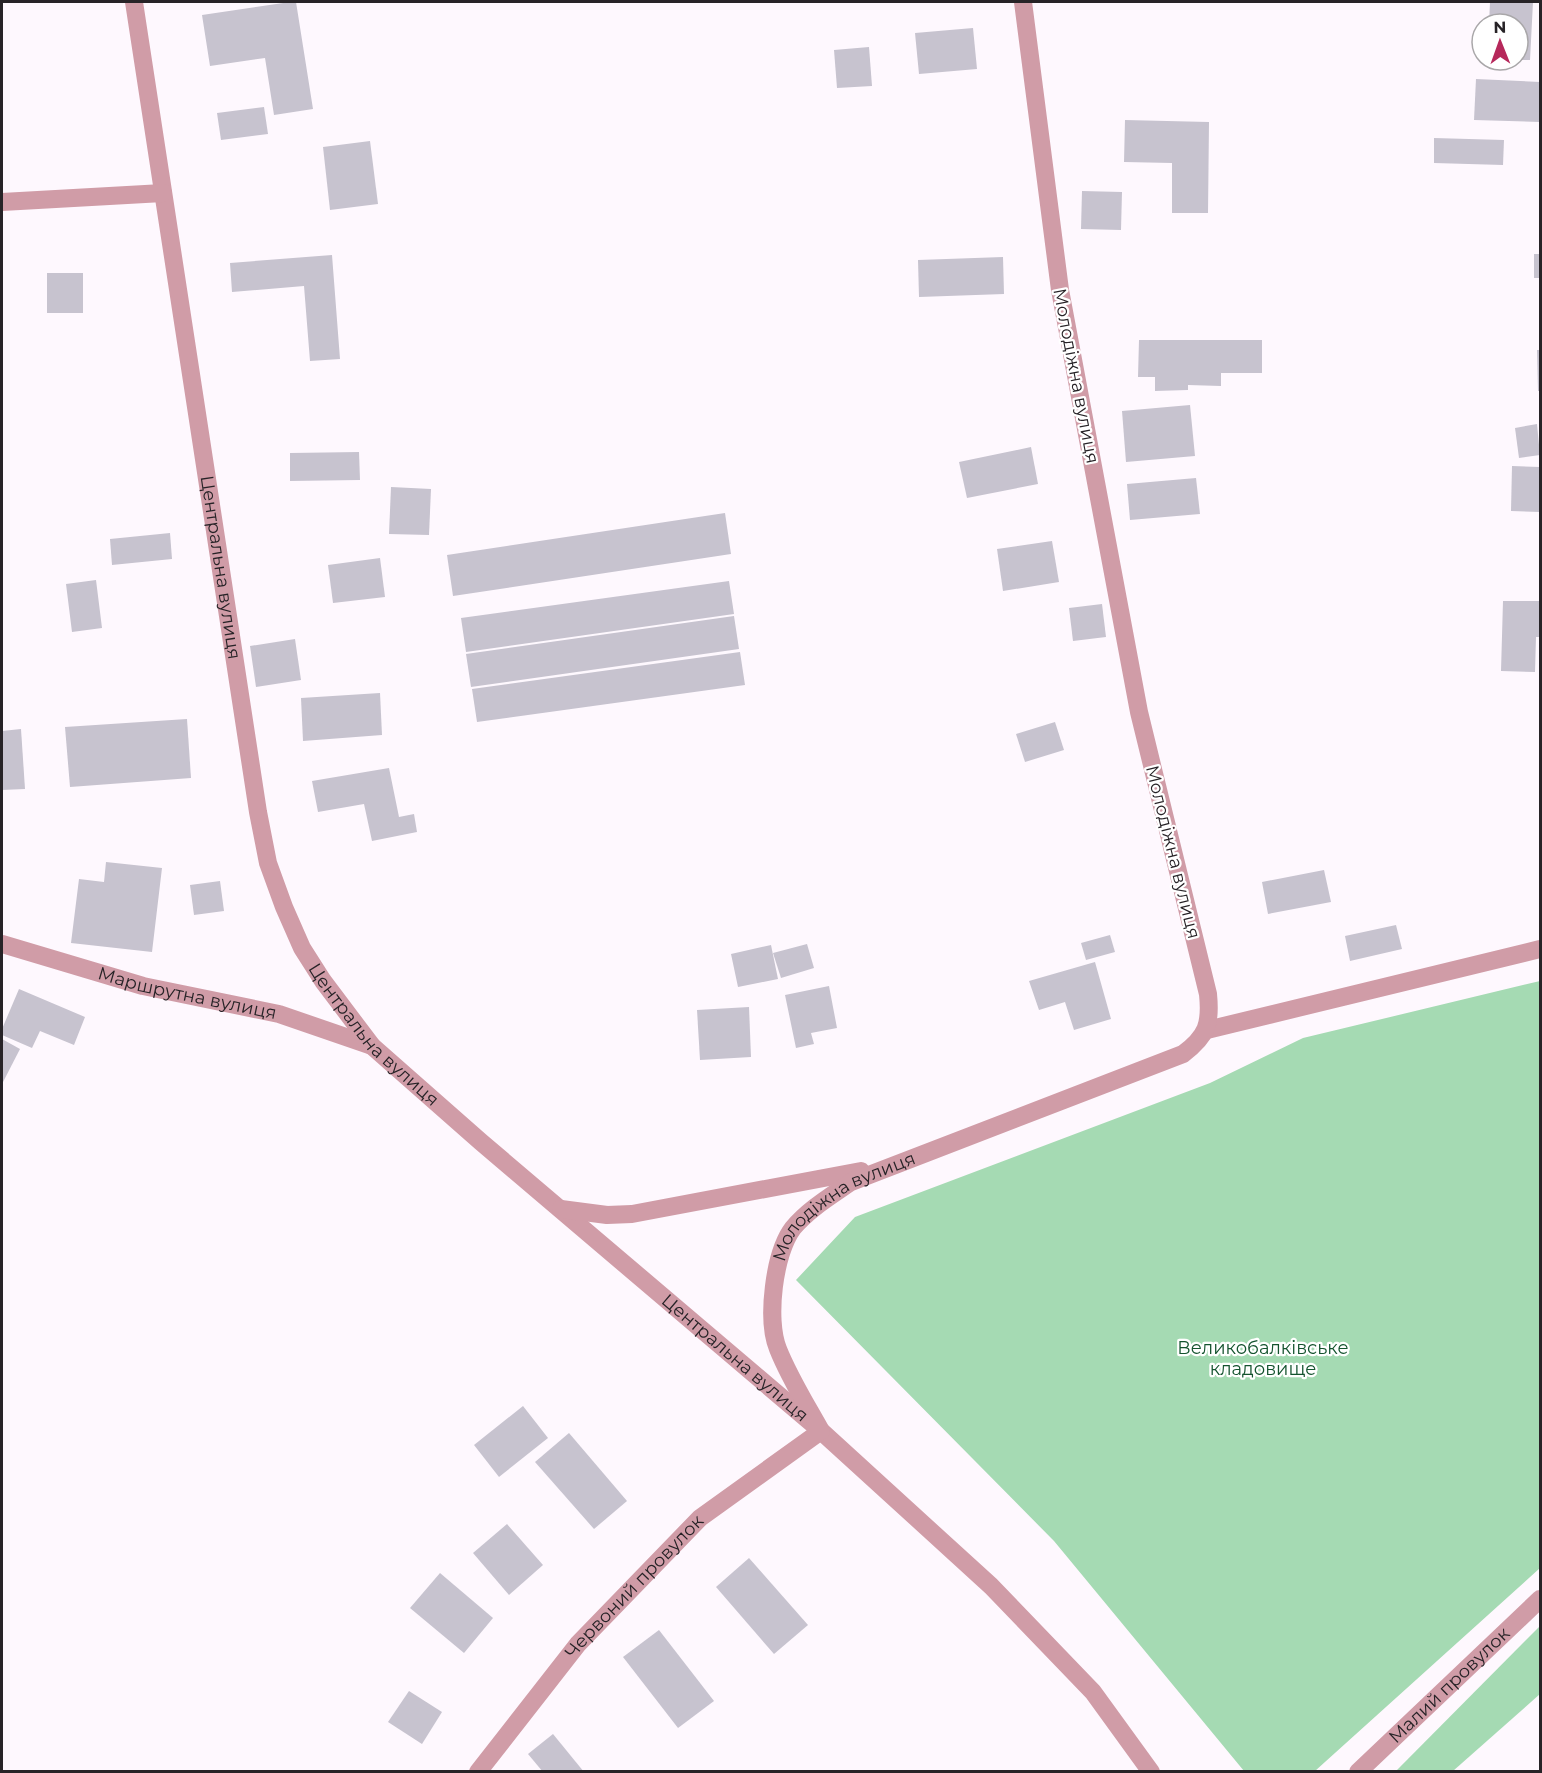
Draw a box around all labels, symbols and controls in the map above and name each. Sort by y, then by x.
north arrow [1470,12,1530,72]
text: N [1493,18,1506,37]
street label: Молодіжна вулиця [1048,287,1104,465]
street label: Центральна вулиця [196,474,245,661]
street label: Молодіжна вулиця [1141,763,1205,941]
street label: Центральна вулиця [304,959,443,1111]
street label: Маршрутна вулиця [95,962,279,1024]
street label: Молодіжна вулиця [768,1147,918,1264]
street label: Центральна вулиця [657,1289,813,1426]
park label: Великобалківське кладовище [1177,1337,1349,1380]
street label: Червоний провулок [560,1510,708,1662]
street label: Малий провулок [1384,1622,1515,1748]

